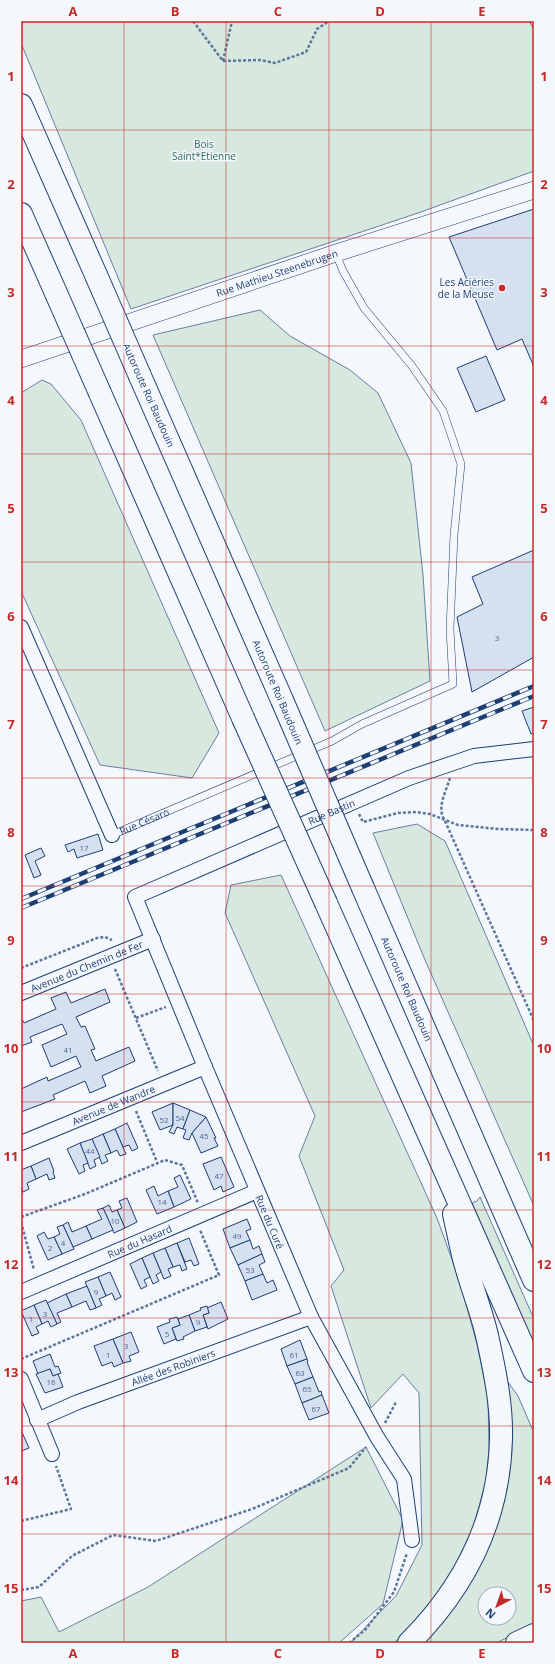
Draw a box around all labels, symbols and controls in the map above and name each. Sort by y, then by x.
text: A [69,2,78,20]
text: B [171,2,180,20]
text: C [274,2,282,20]
text: D [375,2,385,20]
text: E [478,2,486,20]
text: 1 [7,67,15,85]
text: 1 [540,67,548,85]
park label: Bois Saint*Etienne [172,137,236,163]
text: 2 [7,175,15,193]
text: 2 [540,175,548,193]
street label: Rue Mathieu Steenebrugen [214,246,339,300]
place label: Les Aciéries de la Meuse [438,275,494,301]
text: 3 [7,283,15,301]
marker: Les Aciéries de la Meuse [497,283,507,293]
text: 3 [540,283,548,301]
street label: Autoroute Roi Baudouin [120,341,178,449]
text: 4 [7,391,15,409]
text: 4 [540,391,548,409]
text: 5 [7,499,15,517]
text: 5 [540,499,548,517]
text: 6 [7,607,15,625]
text: 6 [540,607,548,625]
house number: 3 [495,632,500,643]
street label: Autoroute Roi Baudouin [250,638,306,746]
text: 7 [7,715,15,733]
text: 7 [540,715,548,733]
street label: Rue Bastin [306,795,357,828]
street label: Rue Césaro [117,804,171,838]
text: 8 [7,823,15,841]
text: 8 [540,823,548,841]
house number: 17 [79,842,89,853]
text: 9 [7,931,15,949]
text: 9 [540,931,548,949]
street label: Autoroute Roi Baudouin [378,934,436,1043]
street label: Avenue du Chemin de Fer [28,937,145,995]
text: 10 [4,1039,18,1057]
text: 10 [537,1039,551,1057]
house number: 41 [63,1044,73,1055]
street label: Avenue de Wandre [70,1081,157,1128]
house number: 54 [175,1112,185,1123]
house number: 52 [159,1114,169,1125]
house number: 45 [199,1130,209,1141]
house number: 44 [85,1145,95,1156]
text: 11 [4,1147,18,1165]
text: 11 [537,1147,551,1165]
house number: 47 [214,1170,224,1181]
street label: Rue du Curé [252,1193,288,1252]
house number: 14 [157,1196,167,1207]
house number: 10 [110,1215,120,1226]
street label: Rue du Hasard [105,1221,174,1261]
house number: 49 [232,1230,242,1241]
house number: 4 [61,1237,66,1248]
house number: 2 [48,1242,53,1253]
text: 12 [4,1255,19,1273]
text: 12 [537,1255,552,1273]
house number: 53 [245,1264,255,1275]
house number: 9 [94,1286,99,1297]
house number: 3 [43,1308,48,1319]
house number: 1 [29,1313,33,1324]
house number: 9 [196,1316,201,1327]
house number: 5 [165,1328,170,1339]
house number: 3 [124,1340,129,1351]
street label: Allée des Robiniers [129,1346,217,1389]
house number: 1 [106,1349,110,1360]
house number: 61 [289,1349,299,1360]
text: 13 [4,1363,18,1381]
text: 13 [537,1363,551,1381]
house number: 63 [295,1367,305,1378]
house number: 16 [46,1376,56,1387]
house number: 65 [302,1383,312,1394]
house number: 67 [311,1403,321,1414]
text: 14 [4,1471,19,1489]
text: 14 [537,1471,552,1489]
text: 15 [4,1579,18,1597]
text: 15 [537,1579,551,1597]
north arrow [477,1586,517,1626]
text: N [482,1605,498,1623]
text: A [69,1644,78,1662]
text: B [171,1644,180,1662]
text: C [274,1644,282,1662]
text: D [375,1644,385,1662]
text: E [478,1644,486,1662]

